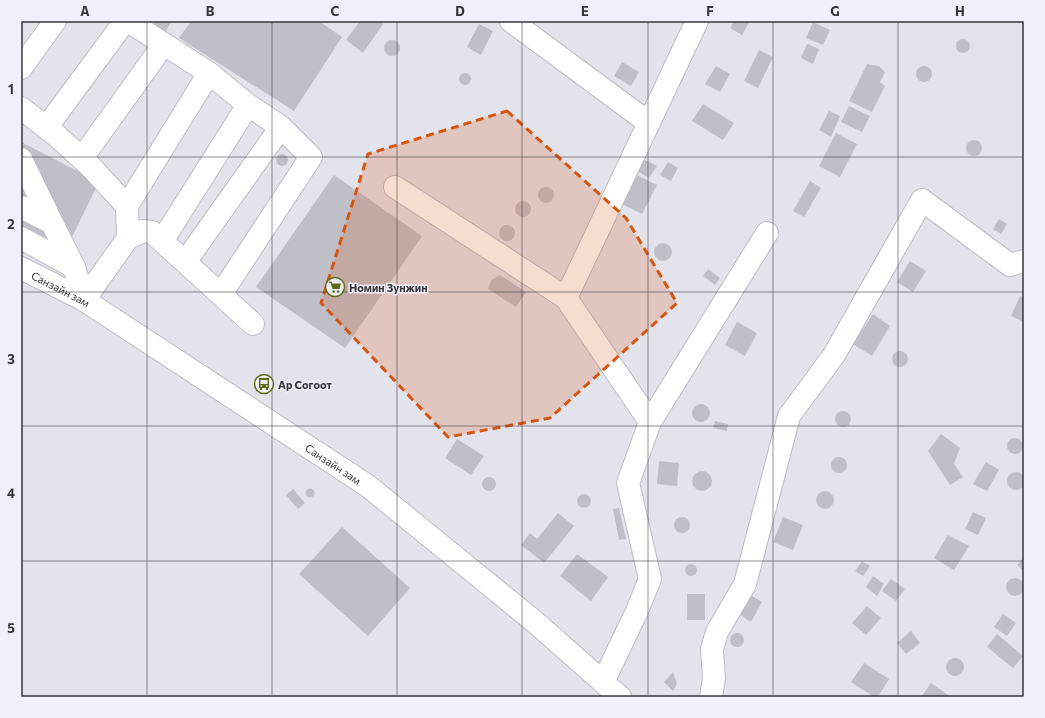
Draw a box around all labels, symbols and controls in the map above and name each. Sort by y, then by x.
text: A [80,3,90,19]
text: B [206,3,215,19]
text: C [331,3,340,19]
text: D [455,3,465,19]
text: E [581,3,589,19]
text: F [706,3,714,19]
text: G [830,3,840,19]
text: H [955,3,965,19]
text: 1 [8,81,14,97]
text: 2 [7,216,15,232]
street label: Санзайн зам [30,268,93,309]
supermarket icon: Номин Зунжин [324,276,346,298]
place label: Номин Зунжин [349,281,428,294]
text: 3 [7,351,15,367]
bus stop icon: Ар Согоот [253,373,275,395]
place label: Ар Согоот [278,378,332,391]
street label: Санзайн зам [303,440,364,487]
text: 4 [7,485,15,501]
text: 5 [7,620,15,636]

